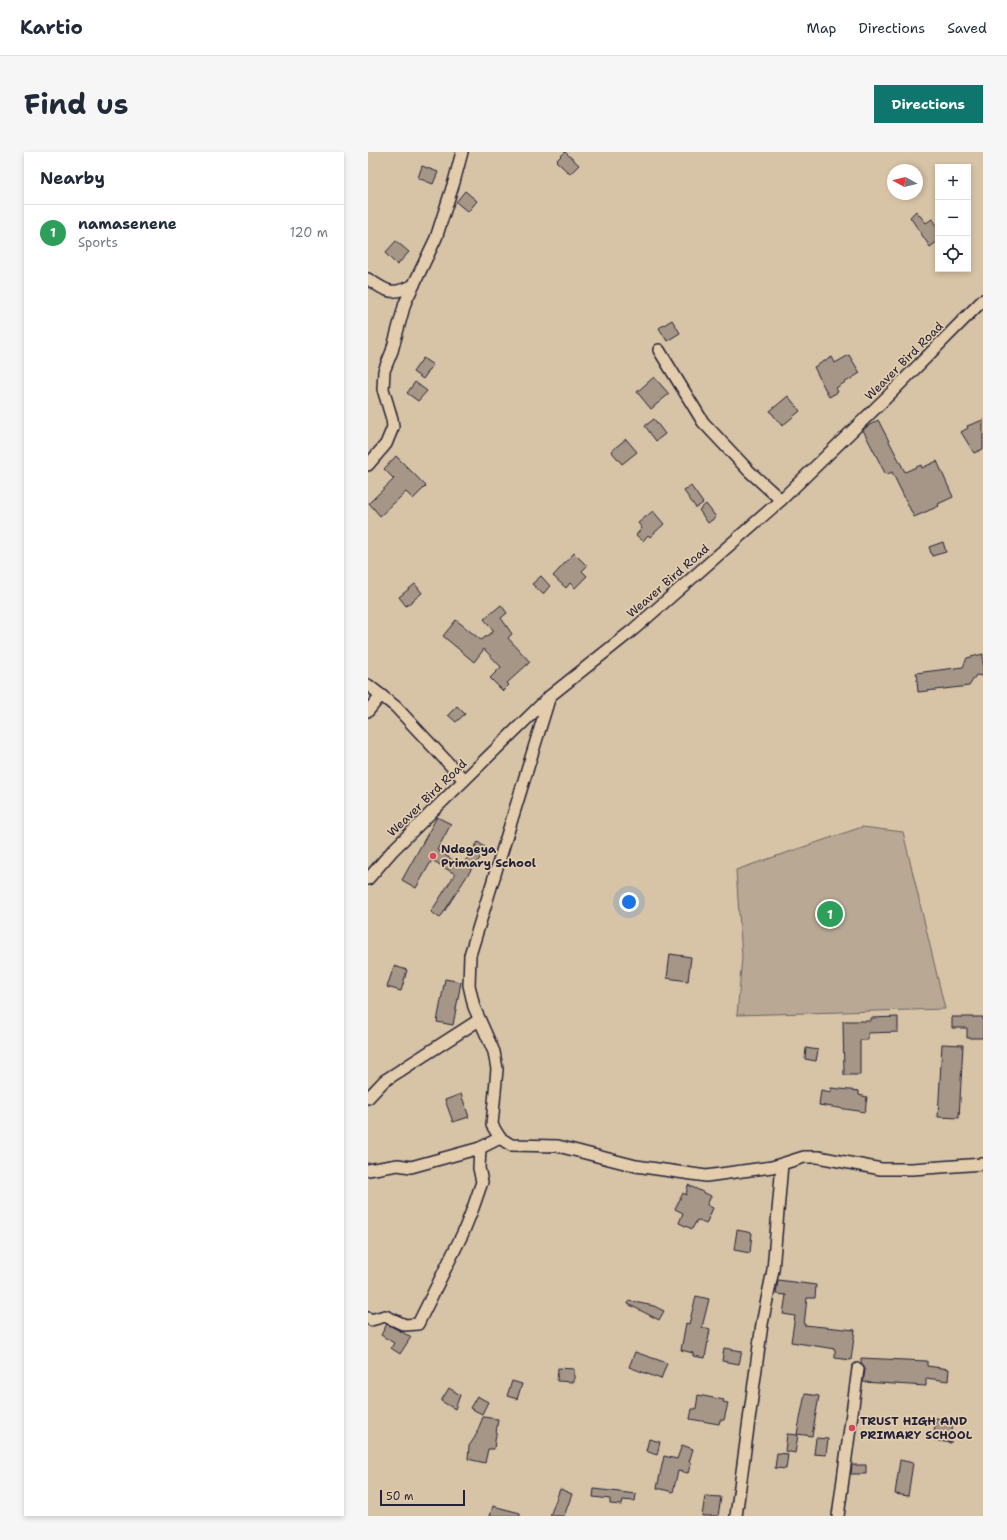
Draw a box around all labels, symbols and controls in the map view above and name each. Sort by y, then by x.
text: Kartio [20,15,83,40]
text: Map [807,19,837,37]
text: Directions [859,19,925,37]
text: Saved [947,19,987,37]
text: Find us [24,85,129,123]
button: Directions [874,85,983,123]
north arrow [887,164,923,200]
map controls [935,164,971,272]
button: + [935,164,971,200]
text: Nearby [40,167,105,189]
button: − [935,200,971,236]
text: namasenene [78,214,177,234]
text: 1 [50,224,56,241]
text: 120 m [290,224,328,241]
text: Sports [78,234,118,251]
button: locate [935,236,971,272]
street label: Weaver Bird Road [861,318,947,404]
street label: Weaver Bird Road [623,540,713,621]
street label: Weaver Bird Road [384,756,470,840]
place label: Ndegeya Primary School [441,841,536,871]
marker: Ndegeya Primary School [428,851,438,861]
your location [619,892,639,912]
pin: 1 [817,899,843,929]
place label: TRUST HIGH AND PRIMARY SCHOOL [860,1413,973,1443]
marker: TRUST HIGH AND PRIMARY SCHOOL [847,1423,857,1433]
scale bar [380,1488,465,1507]
text: 50 m [386,1489,414,1504]

